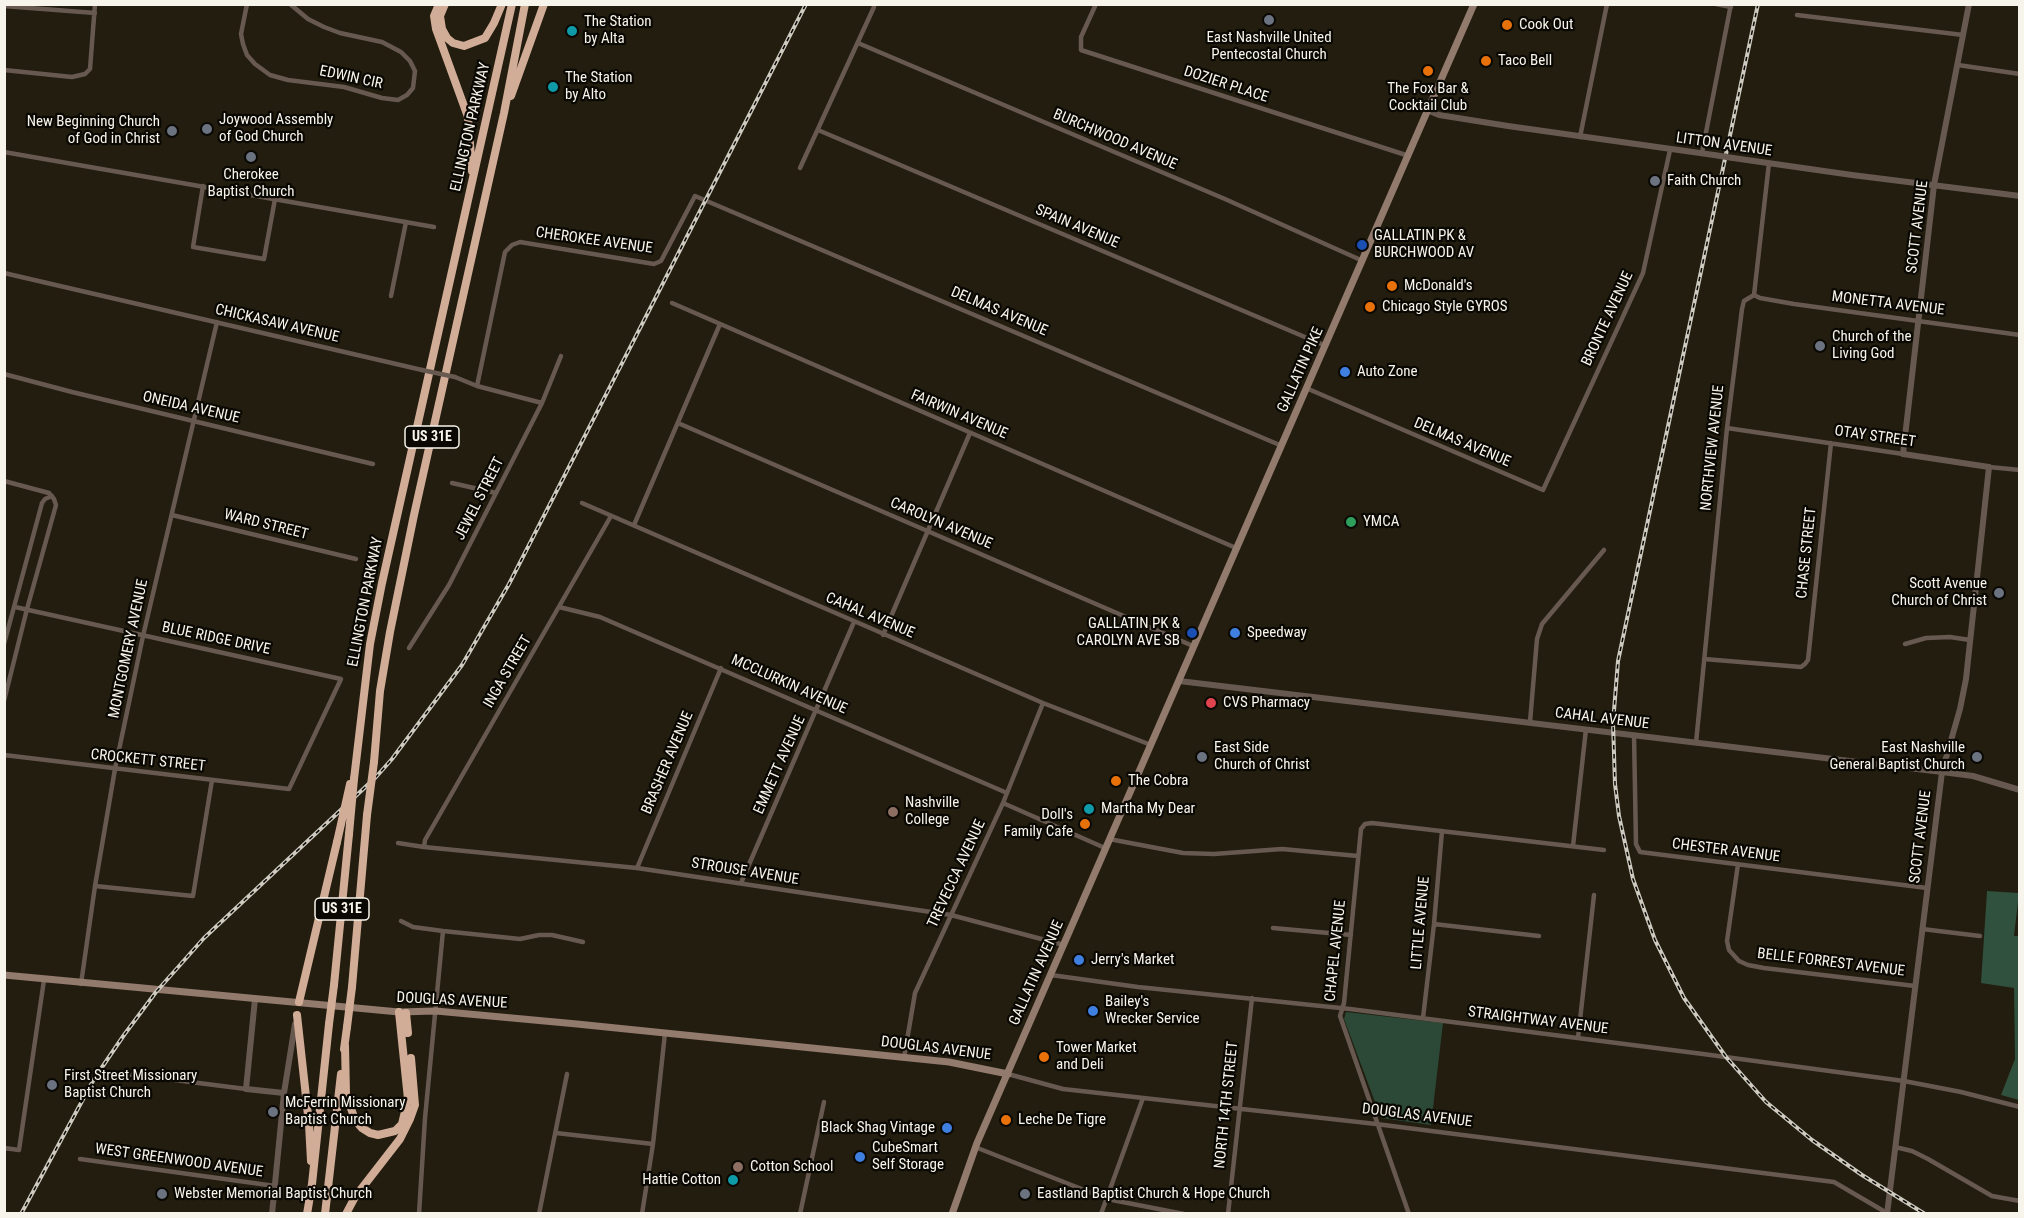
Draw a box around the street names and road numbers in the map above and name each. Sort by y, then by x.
street label: ELLINGTON PARKWAY [447,61,495,193]
street label: EDWIN CIR [318,63,384,93]
street label: DOZIER PLACE [1181,63,1271,107]
street label: BURCHWOOD AVENUE [1050,106,1180,174]
street label: LITTON AVENUE [1675,129,1773,161]
street label: SCOTT AVENUE [1903,180,1933,274]
street label: SPAIN AVENUE [1032,201,1122,253]
street label: CHEROKEE AVENUE [534,224,654,258]
street label: BRONTE AVENUE [1578,269,1638,369]
street label: DELMAS AVENUE [948,283,1050,341]
street label: MONETTA AVENUE [1831,288,1945,320]
street label: CHICKASAW AVENUE [213,301,341,347]
street label: GALLATIN PIKE [1274,324,1328,416]
street label: NORTHVIEW AVENUE [1697,384,1729,512]
street label: FAIRWIN AVENUE [908,387,1010,443]
street label: ONEIDA AVENUE [141,388,241,428]
street label: DELMAS AVENUE [1411,414,1513,472]
street label: OTAY STREET [1833,422,1917,452]
road number: US 31E [405,426,459,448]
street label: JEWEL STREET [451,455,509,543]
street label: CAROLYN AVENUE [887,494,995,554]
street label: WARD STREET [222,506,310,544]
street label: CHASE STREET [1793,506,1821,600]
street label: ELLINGTON PARKWAY [345,535,387,669]
street label: MONTGOMERY AVENUE [105,578,153,720]
street label: CAHAL AVENUE [823,589,917,643]
street label: BLUE RIDGE DRIVE [160,619,272,659]
street label: INGA STREET [480,633,536,711]
street label: MCCLURKIN AVENUE [728,651,850,719]
street label: CAHAL AVENUE [1554,704,1650,734]
street label: BRASHER AVENUE [638,709,698,817]
street label: EMMETT AVENUE [750,713,810,817]
street label: CROCKETT STREET [90,746,206,776]
street label: SCOTT AVENUE [1906,790,1936,884]
street label: TREVECCA AVENUE [924,817,990,931]
street label: CHESTER AVENUE [1671,835,1781,867]
street label: STROUSE AVENUE [690,855,800,889]
street label: LITTLE AVENUE [1408,876,1434,970]
road number: US 31E [315,898,369,920]
street label: CHAPEL AVENUE [1322,899,1350,1003]
street label: GALLATIN AVENUE [1006,918,1068,1028]
street label: BELLE FORREST AVENUE [1756,945,1906,981]
street label: DOUGLAS AVENUE [396,989,508,1013]
street label: STRAIGHTWAY AVENUE [1467,1003,1609,1039]
street label: DOUGLAS AVENUE [880,1033,992,1065]
street label: NORTH 14TH STREET [1211,1040,1243,1170]
street label: DOUGLAS AVENUE [1361,1100,1473,1132]
street label: WEST GREENWOOD AVENUE [94,1140,264,1182]

